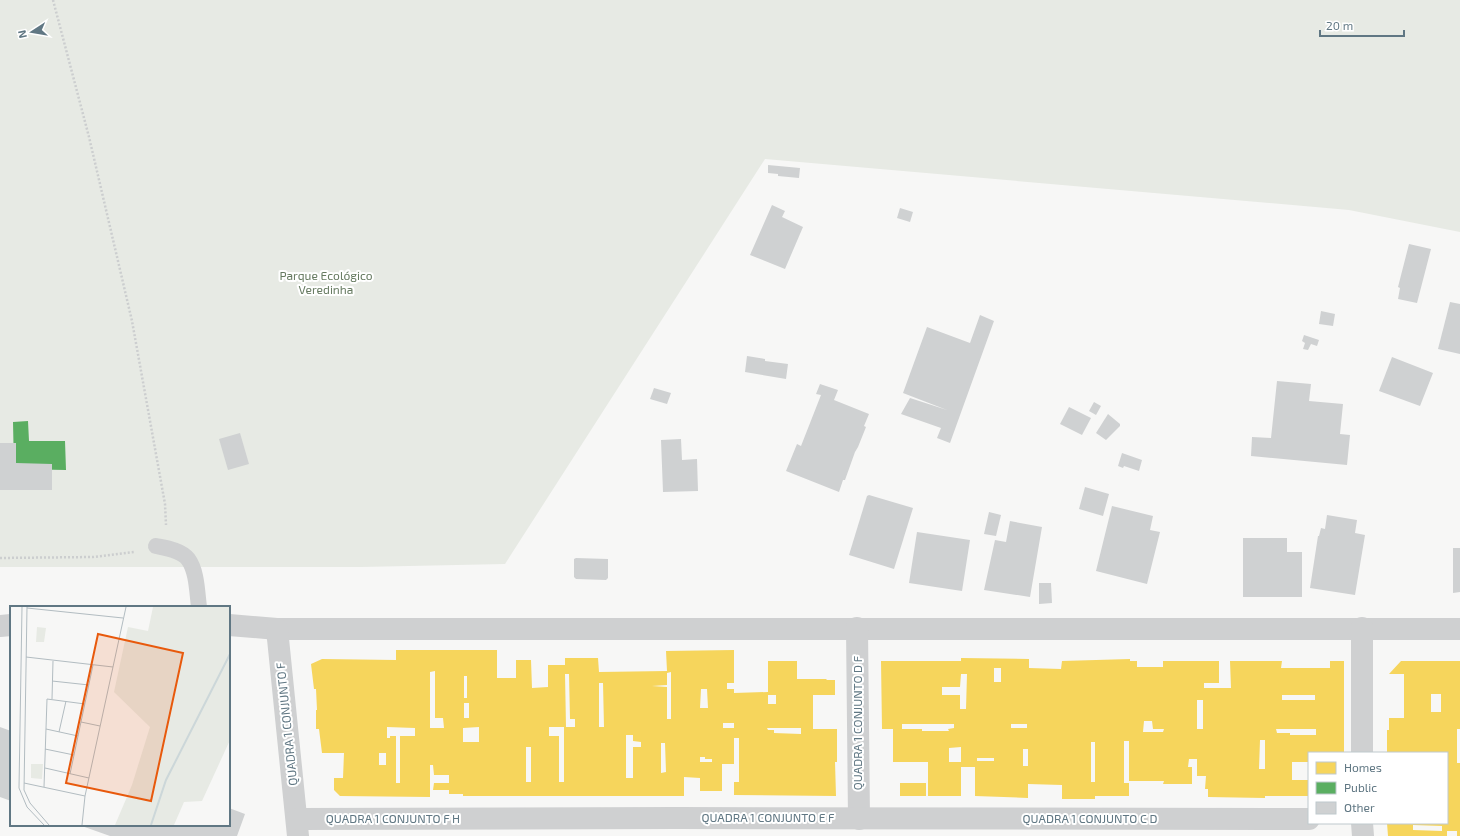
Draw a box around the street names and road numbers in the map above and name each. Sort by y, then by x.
street label: QUADRA 1 CONJUNTO D F [850,655,865,790]
street label: QUADRA 1 CONJUNTO F [273,661,300,786]
street label: QUADRA 1 CONJUNTO E F [701,810,835,825]
street label: QUADRA 1 CONJUNTO F H [326,811,460,826]
street label: QUADRA 1 CONJUNTO C D [1023,811,1157,826]

